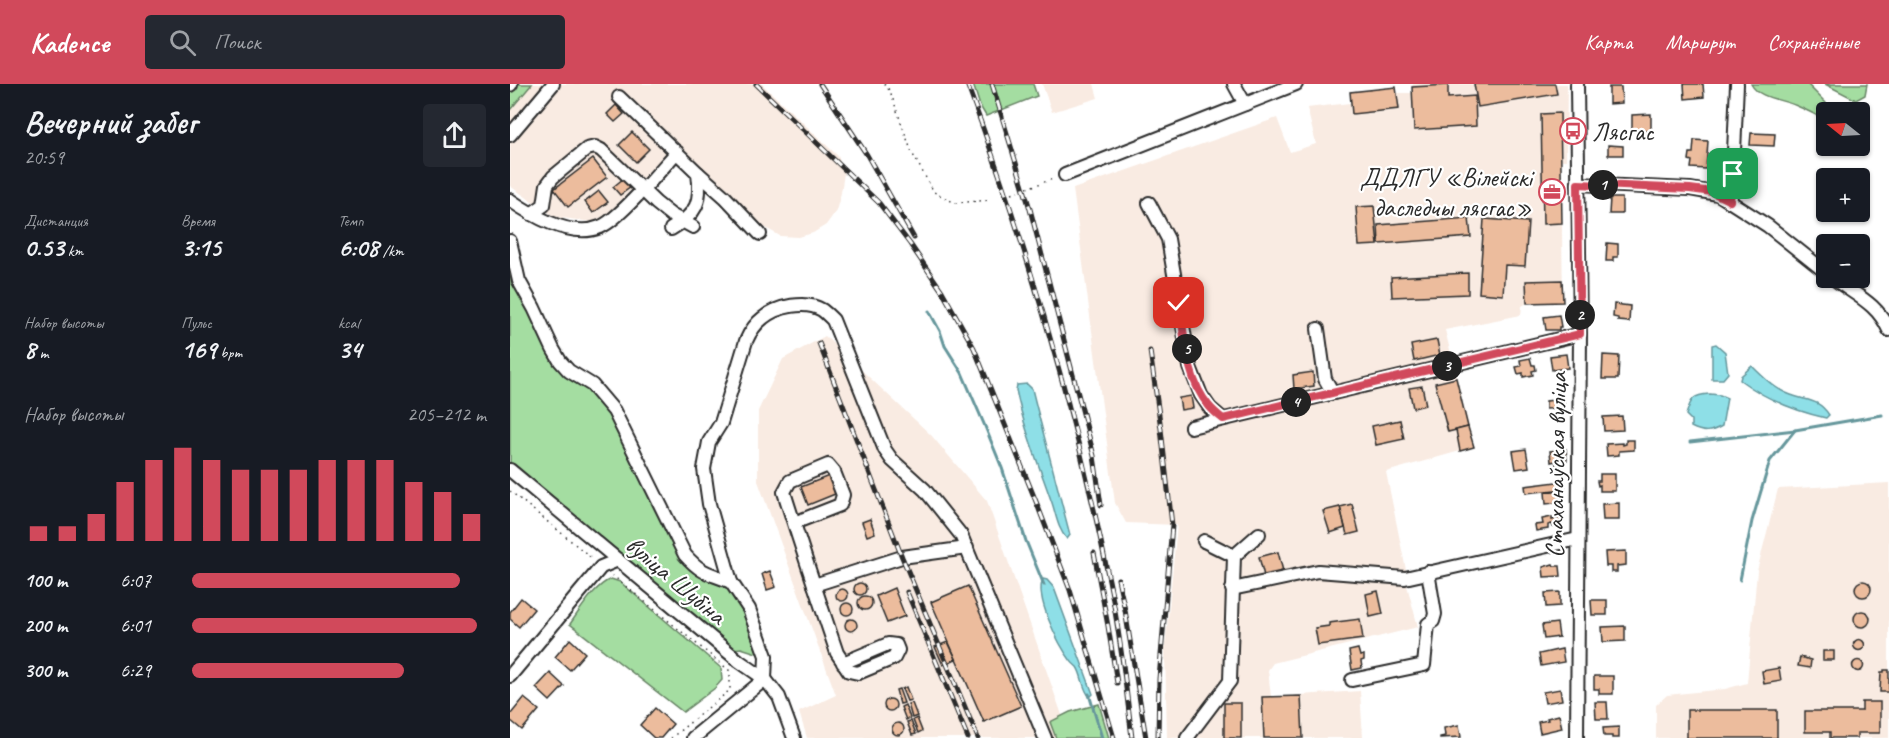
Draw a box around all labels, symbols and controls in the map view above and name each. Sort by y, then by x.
search box [145,15,565,69]
text: Kadence [30,25,109,60]
icon: search [166,26,199,59]
text: Поиск [214,28,261,56]
text: Карта [1584,29,1633,55]
text: Маршрут [1666,29,1735,55]
text: Сохранённые [1768,29,1859,55]
text: Вечерний забег [24,101,197,143]
north arrow [1816,102,1870,156]
map controls [1816,102,1870,288]
button: share [423,104,486,167]
place label: Лясгас [1592,115,1655,148]
bus stop icon: Лясгас [1558,116,1588,146]
text: 20:59 [24,145,64,170]
pin [1707,148,1758,199]
icon: arrive [1716,157,1749,190]
place label: ДДЛГУ «Вілейскі даследчы лясгас» [1360,161,1535,224]
button: + [1816,168,1870,222]
pin: 1 [1588,170,1618,200]
text: 1 [1599,175,1607,195]
office icon: ДДЛГУ «Вілейскі даследчы лясгас» [1537,177,1567,207]
text: Дистанция [24,211,88,231]
text: Время [181,211,215,231]
text: Темп [338,211,364,231]
text: 0.53 [24,231,64,264]
text: 3:15 [181,231,221,264]
text: 6:08 [338,231,379,264]
button: − [1816,234,1870,288]
text: km [64,241,83,261]
text: /km [379,241,404,261]
pin [1153,277,1204,328]
icon: check [1162,286,1195,319]
pin: 2 [1565,300,1595,330]
text: 2 [1576,305,1584,325]
text: Набор высоты [24,313,103,333]
text: Пульс [181,313,212,333]
text: kcal [338,313,359,333]
text: 8 [24,333,36,366]
text: 169 [181,333,216,366]
text: 34 [338,333,361,366]
pin: 5 [1172,334,1202,364]
text: 5 [1184,339,1190,359]
text: m [36,343,49,363]
text: bpm [216,343,242,363]
pin: 3 [1432,351,1462,381]
text: 3 [1443,356,1451,376]
street label: Стаханаўская вуліца [1538,370,1574,558]
pin: 4 [1281,387,1311,417]
text: 4 [1292,392,1300,412]
text: Набор высоты [24,402,123,427]
text: 205–212 m [407,402,486,427]
street label: вуліца Шубіна [619,528,734,633]
text: 100 m [24,568,67,593]
text: 6:07 [120,568,151,593]
text: 200 m [24,613,67,638]
text: 6:01 [120,613,151,638]
text: 300 m [24,658,67,683]
text: 6:29 [120,658,151,683]

